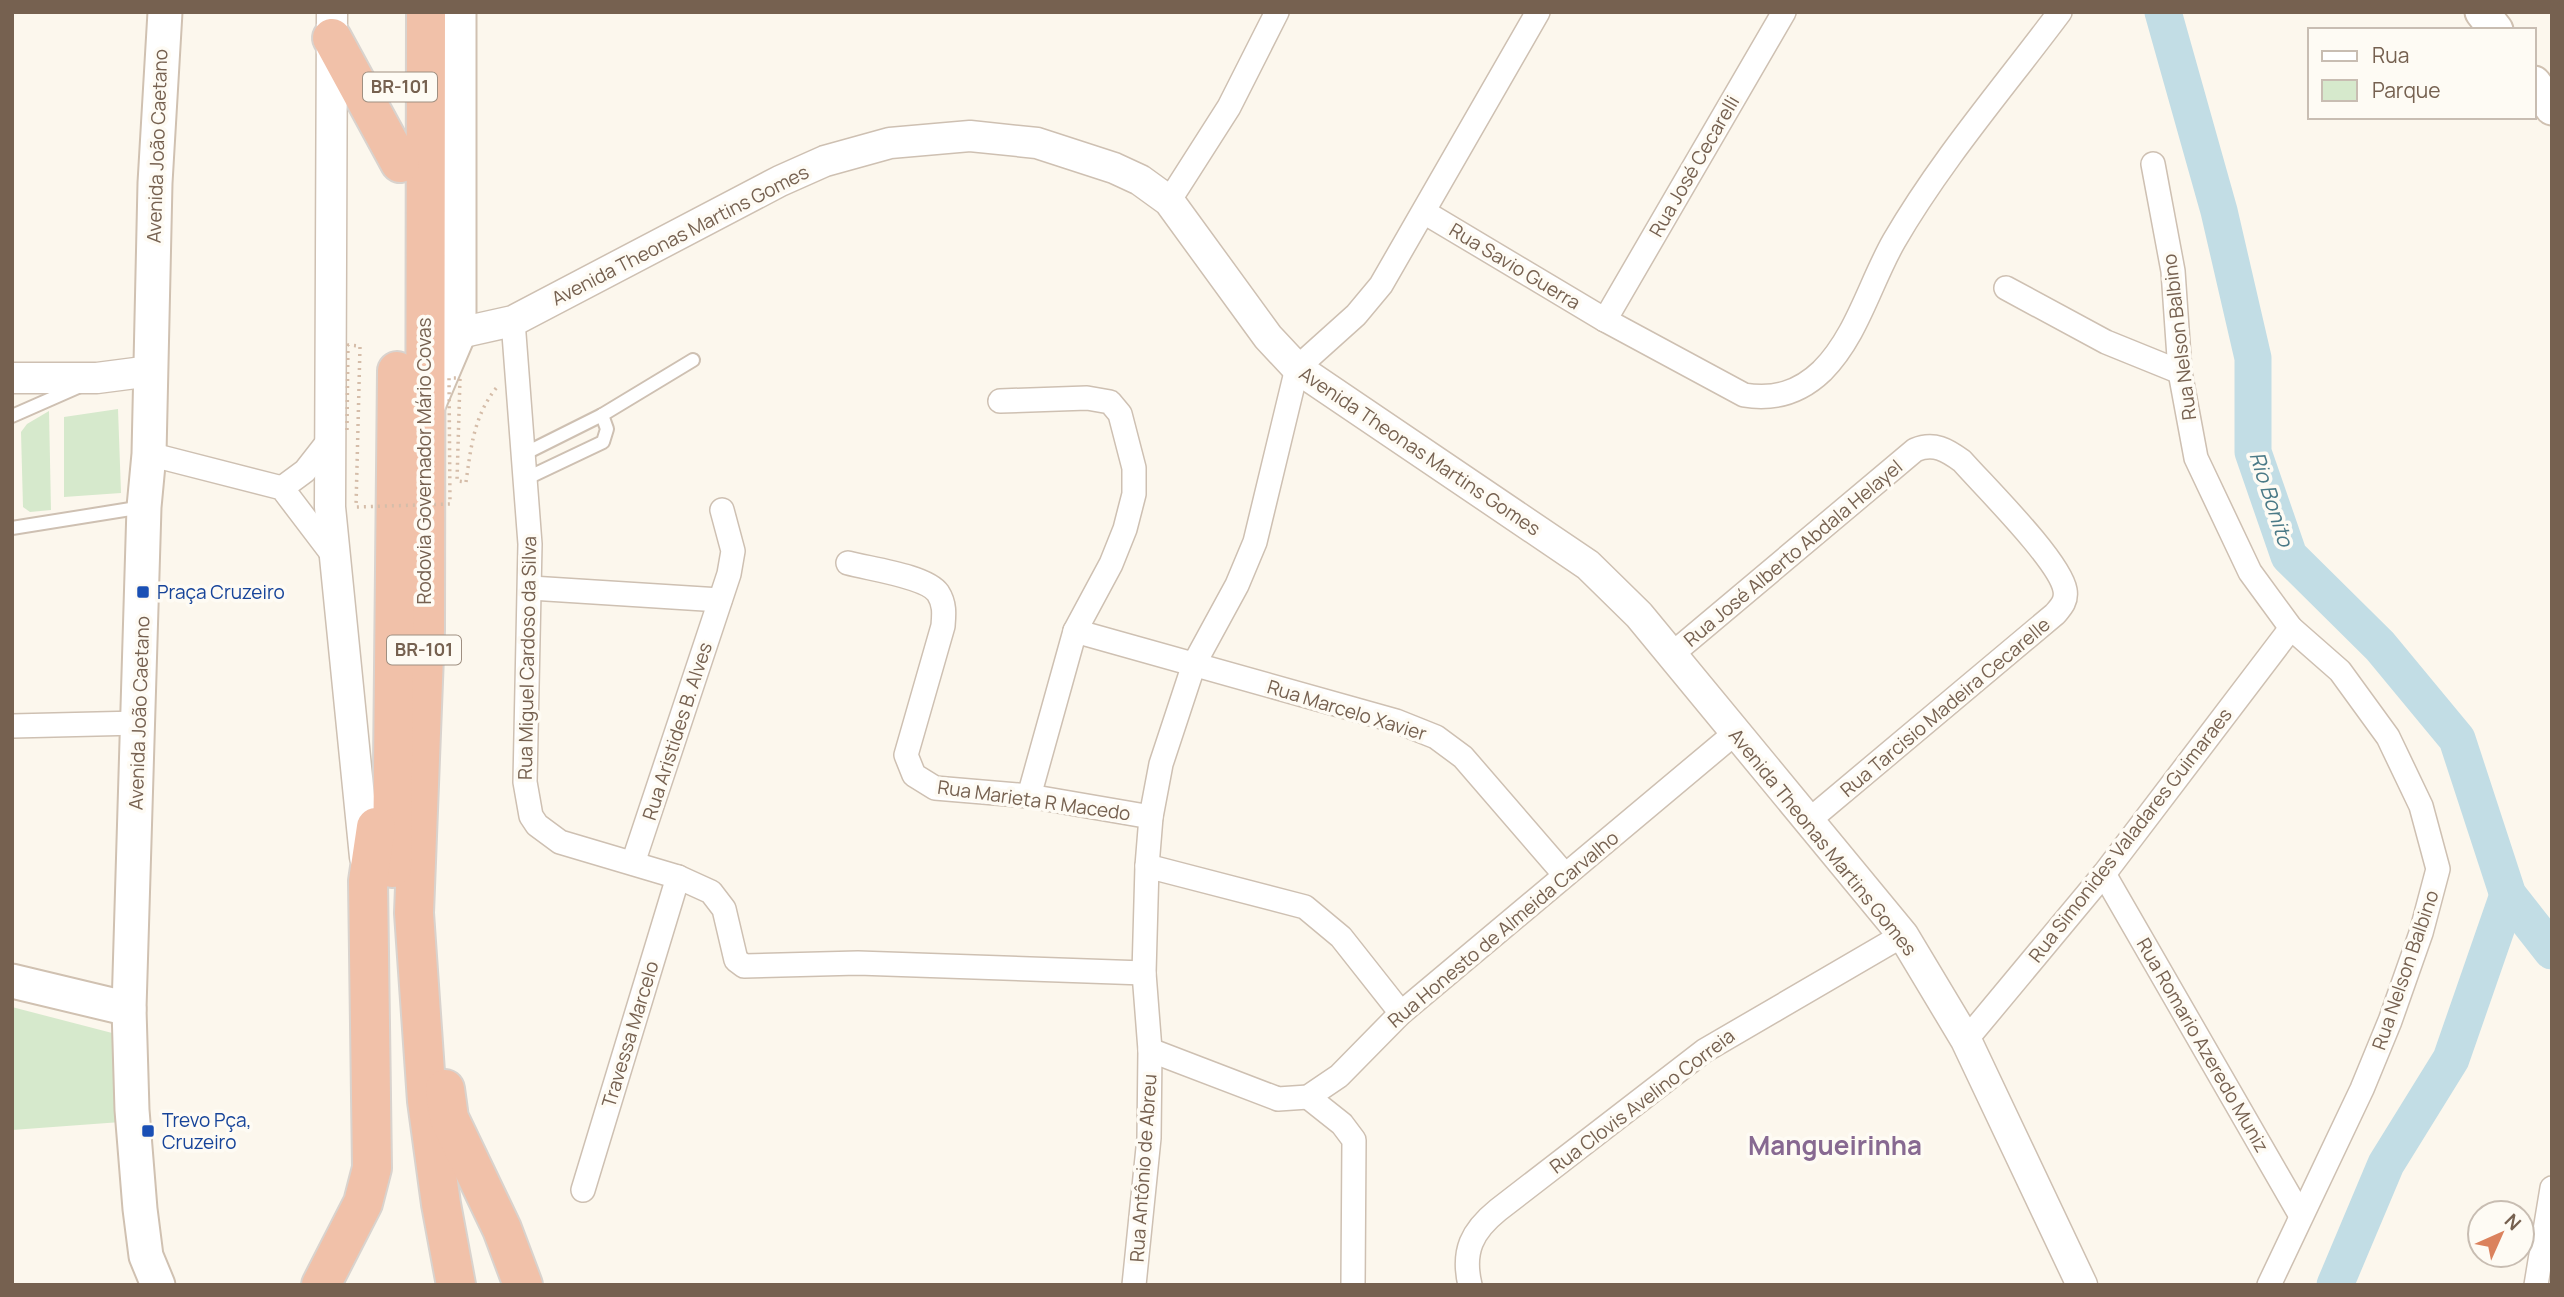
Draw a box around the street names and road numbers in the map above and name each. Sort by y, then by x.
street label: Avenida João Caetano [141,48,173,244]
road number: BR-101 [363,72,437,102]
street label: Rua José Cecarelli [1643,91,1745,241]
street label: Avenida Theonas Martins Gomes [547,159,813,311]
street label: Rua Savio Guerra [1445,217,1585,315]
street label: Rua Nelson Balbino [2156,252,2202,422]
street label: Rodovia Governador Mário Covas [411,317,437,605]
street label: Avenida Theonas Martins Gomes [1294,360,1546,542]
street label: Rua José Alberto Abdala Helayel [1678,454,1908,652]
street label: Rua Miguel Cardoso da Silva [512,536,542,780]
street label: Rua Tarcisio Madeira Cecarelle [1835,611,2055,803]
street label: Avenida João Caetano [123,615,155,811]
road number: BR-101 [387,636,461,664]
street label: Rua Aristides B. Alves [636,639,718,823]
street label: Rua Marcelo Xavier [1264,673,1430,747]
street label: Rua Simonides Valadares Guimaraes [2022,702,2238,968]
street label: Avenida Theonas Martins Gomes [1723,723,1923,961]
street label: Rua Marieta R Macedo [936,774,1132,826]
street label: Rua Honesto de Almeida Carvalho [1382,825,1624,1033]
street label: Rua Nelson Balbino [2365,887,2445,1053]
street label: Rua Romario Azeredo Muniz [2131,933,2275,1157]
street label: Travessa Marcelo [595,958,665,1110]
street label: Rua Clovis Avelino Correia [1544,1023,1740,1179]
street label: Rua Antônio de Abreu [1123,1073,1163,1263]

